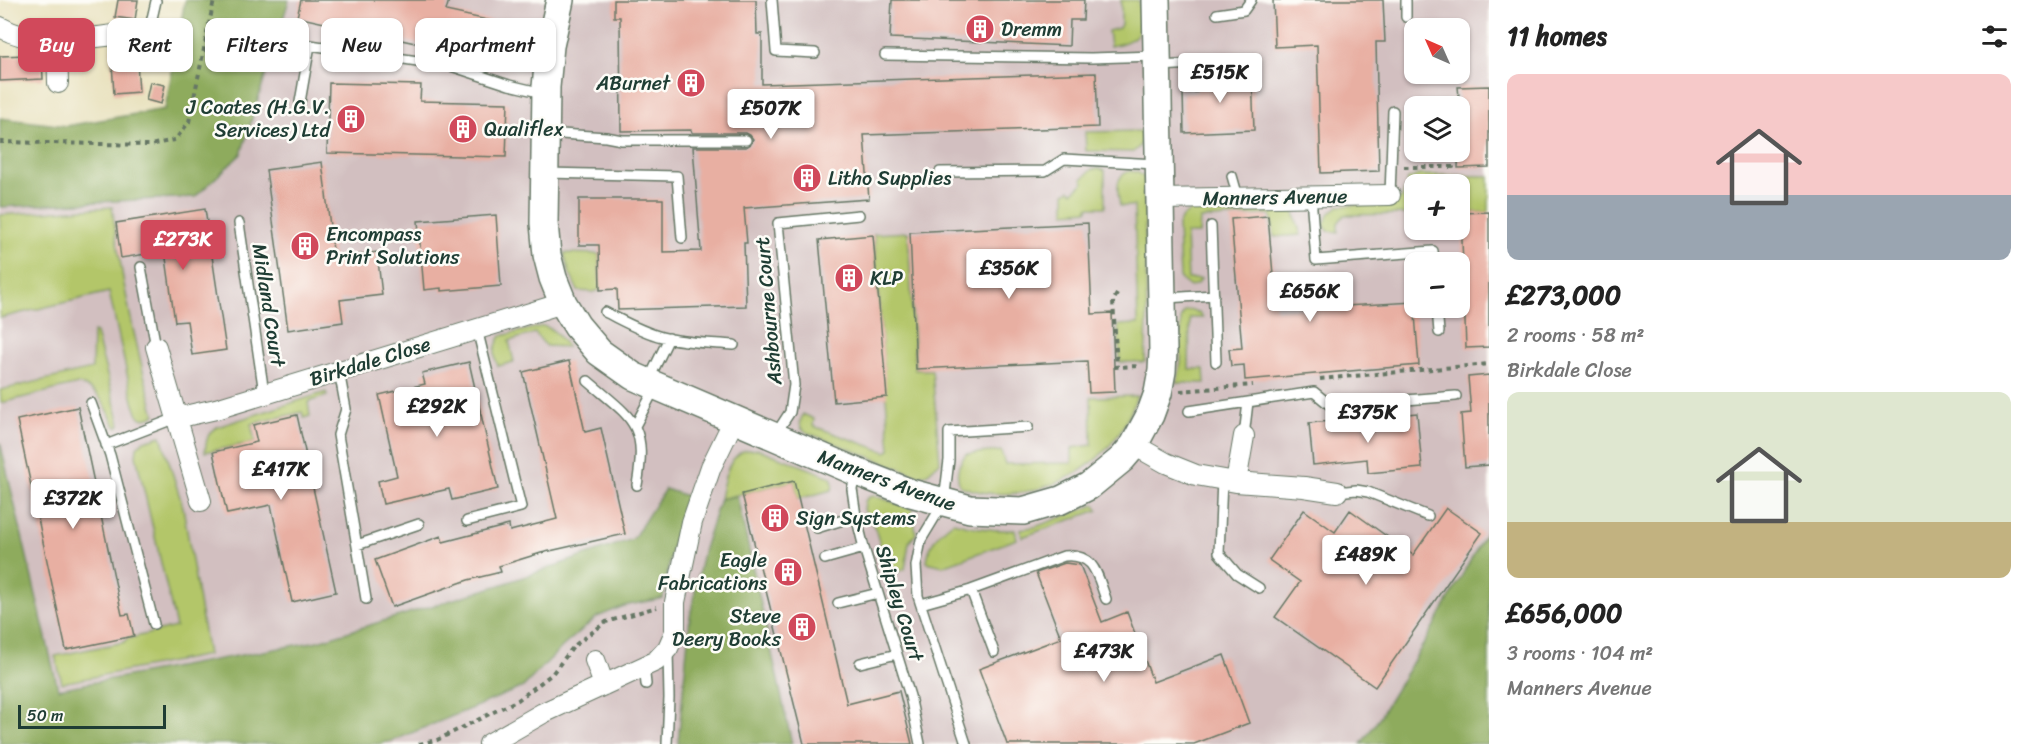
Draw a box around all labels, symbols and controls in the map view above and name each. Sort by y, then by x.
place label: Dremm [1001,12,1062,47]
building icon: Dremm [964,13,996,45]
text: 11 homes [1507,13,1607,59]
chip: Buy [18,18,95,72]
chip: Rent [107,18,193,72]
chip: Filters [205,18,309,72]
chip: New [321,18,403,72]
chip: Apartment [415,18,556,72]
north arrow [1404,18,1470,84]
map controls [1404,18,1470,318]
icon: filters [1978,20,2011,53]
pin: £515K [1178,53,1262,104]
text: £515K [1192,55,1248,90]
place label: ABurnet [595,66,671,101]
building icon: ABurnet [675,67,707,99]
pin: £507K [729,89,813,140]
place label: J Coates (H.G.V. Services) Ltd [185,90,331,148]
text: £507K [741,91,801,126]
button: layers [1404,96,1470,162]
building icon: J Coates (H.G.V. Services) Ltd [335,103,367,135]
place label: Qualiflex [484,112,565,147]
building icon: Qualiflex [447,113,479,145]
icon: home [1705,113,1813,221]
place label: Litho Supplies [828,161,952,196]
building icon: Litho Supplies [791,162,823,194]
button: + [1404,174,1470,240]
street label: Manners Avenue [1202,179,1348,216]
place label: Encompass Print Solutions [326,217,460,275]
pin: £273K [141,220,225,271]
text: £273K [155,222,211,257]
building icon: Encompass Print Solutions [289,230,321,262]
street label: Ashbourne Court [745,235,792,387]
street label: Midland Court [242,241,296,370]
pin: £356K [967,249,1051,300]
text: £356K [980,251,1038,286]
button: − [1404,252,1470,318]
place label: KLP [870,261,903,296]
building icon: KLP [833,262,865,294]
pin: £656K [1268,272,1352,323]
text: £273,000 [1507,272,1621,318]
text: £656K [1281,274,1339,309]
text: 2 rooms · 58 m² [1507,318,1644,353]
street label: Birkdale Close [305,326,435,396]
text: Birkdale Close [1507,353,1632,388]
pin: £292K [395,387,479,438]
text: £292K [408,389,466,424]
pin: £375K [1326,393,1410,444]
text: £375K [1339,395,1397,430]
icon: home [1705,431,1813,539]
street label: Manners Avenue [813,439,961,522]
pin: £417K [239,450,323,501]
text: £417K [253,452,309,487]
pin: £372K [31,479,115,530]
text: £372K [45,481,101,516]
place label: Sign Systems [796,501,917,536]
building icon: Sign Systems [759,502,791,534]
pin: £489K [1324,535,1408,586]
text: £489K [1336,537,1396,572]
street label: Shipley Court [865,541,934,667]
place label: Eagle Fabrications [658,543,768,601]
building icon: Eagle Fabrications [772,556,804,588]
text: £656,000 [1507,590,1623,636]
place label: Steve Deery Books [672,599,782,657]
building icon: Steve Deery Books [786,611,818,643]
pin: £473K [1062,632,1146,683]
text: £473K [1075,634,1133,669]
text: 3 rooms · 104 m² [1507,636,1653,671]
text: Manners Avenue [1507,671,1652,706]
text: 50 m [27,701,63,730]
scale bar [18,702,166,730]

